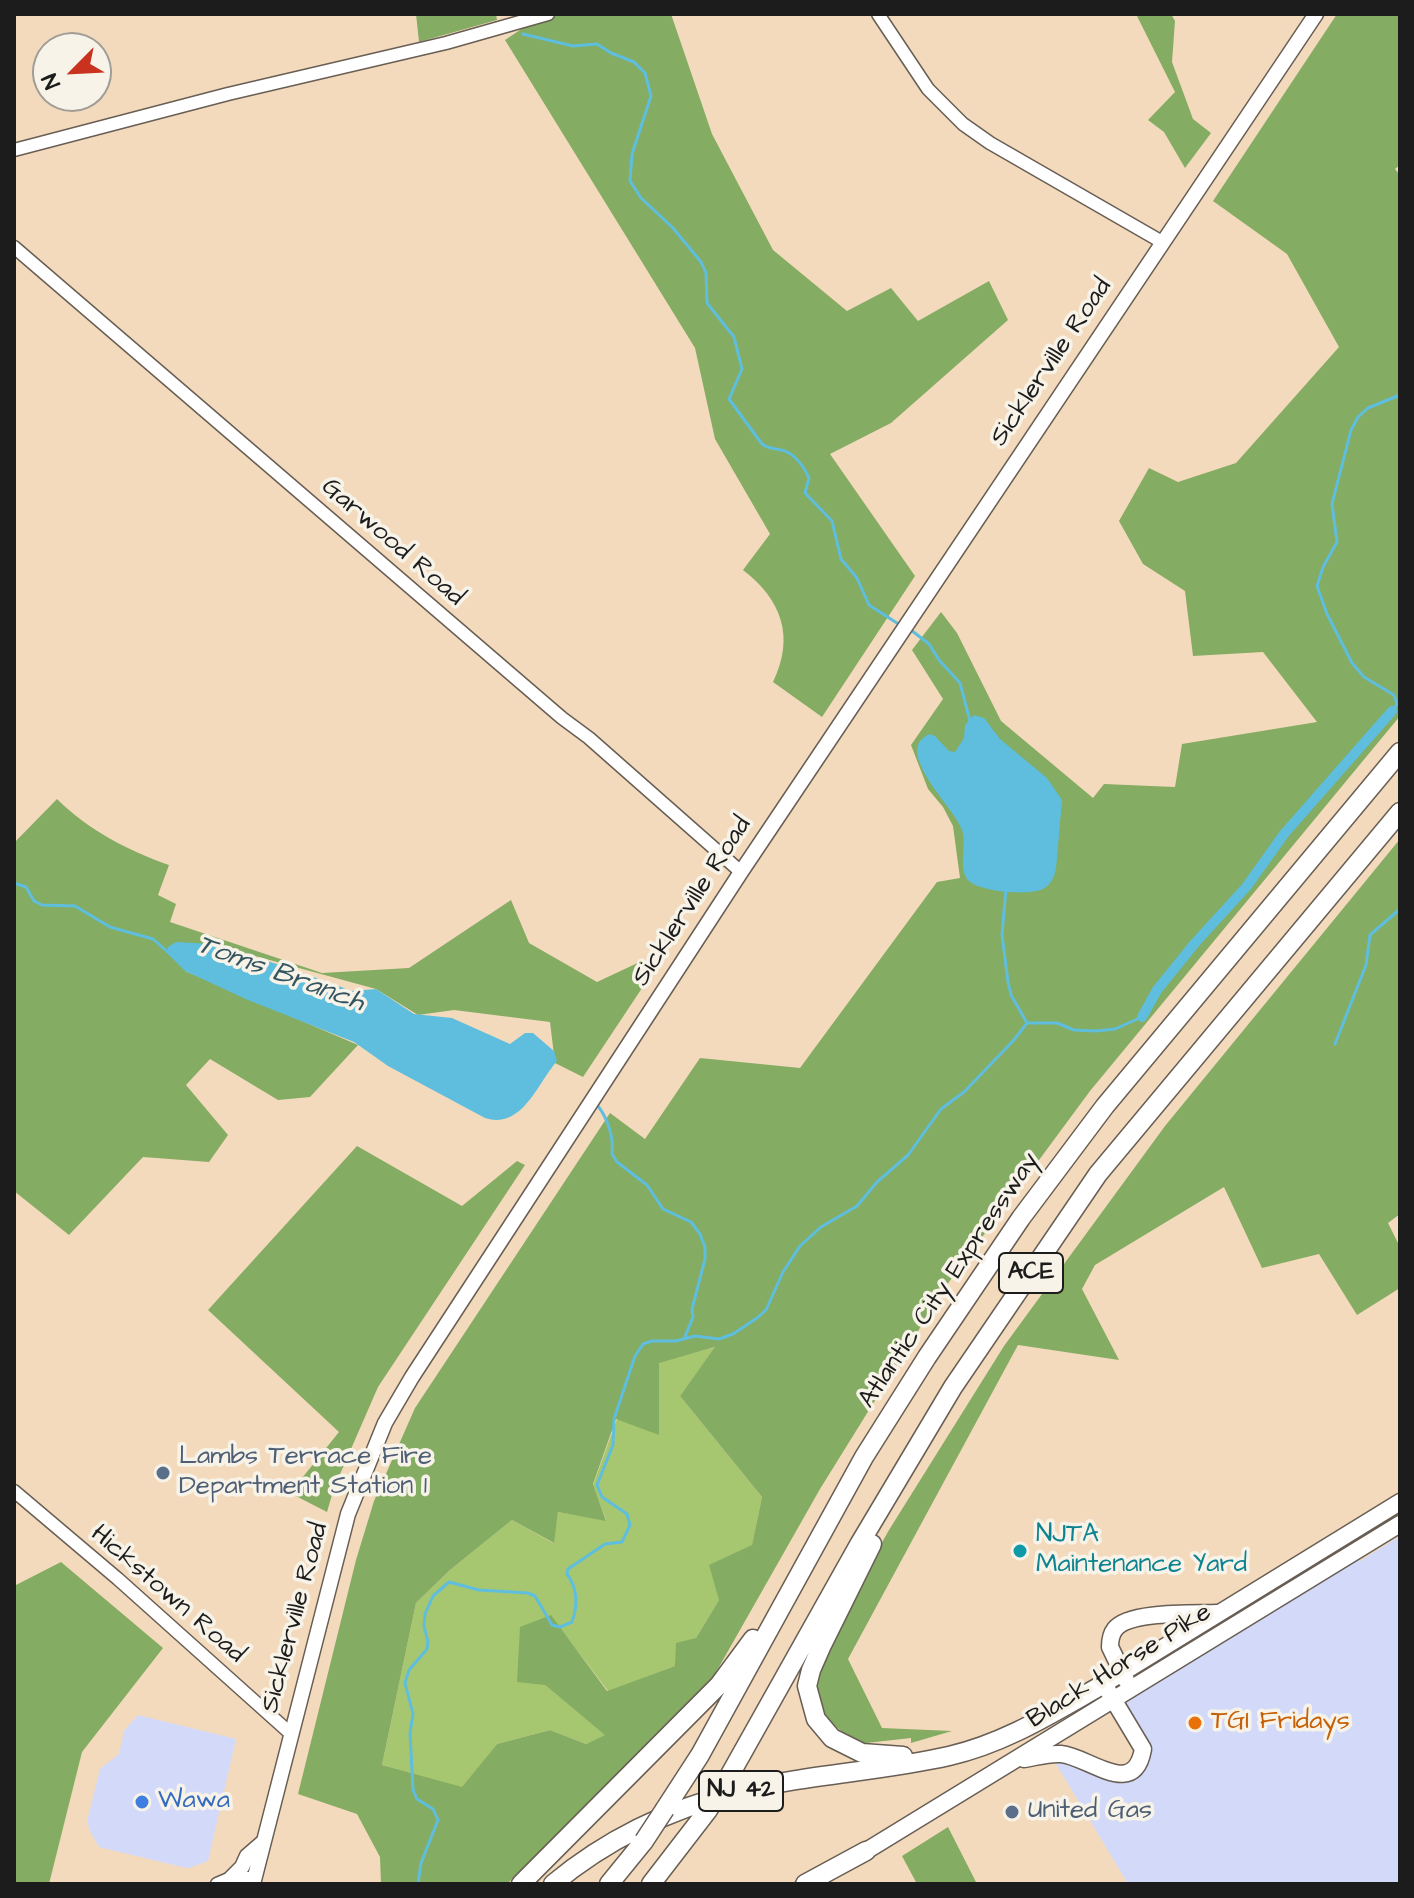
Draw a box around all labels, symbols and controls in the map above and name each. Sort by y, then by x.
north arrow [32,32,112,112]
text: N [34,69,68,94]
street label: Sicklerville Road [984,273,1120,453]
street label: Garwood Road [314,472,470,614]
street label: Sicklerville Road [627,812,759,992]
water label: Toms Branch [192,929,368,1021]
street label: Atlantic City Expressway [853,1147,1047,1415]
road number: ACE [999,1253,1063,1293]
place label: Lambs Terrace Fire Department Station 1 [179,1442,432,1504]
marker: Lambs Terrace Fire Department Station 1 [154,1464,172,1482]
street label: Hickstown Road [83,1519,251,1671]
street label: Sicklerville Road [256,1520,336,1716]
place label: NJTA Maintenance Yard [1036,1520,1247,1582]
marker: NJTA Maintenance Yard [1011,1542,1029,1560]
street label: Black Horse Pike [1022,1598,1218,1736]
place label: TGI Fridays [1211,1707,1350,1739]
marker: TGI Fridays [1186,1714,1204,1732]
road number: NJ 42 [699,1771,783,1811]
place label: Wawa [158,1786,230,1818]
marker: Wawa [133,1793,151,1811]
place label: United Gas [1028,1796,1152,1828]
marker: United Gas [1003,1803,1021,1821]

